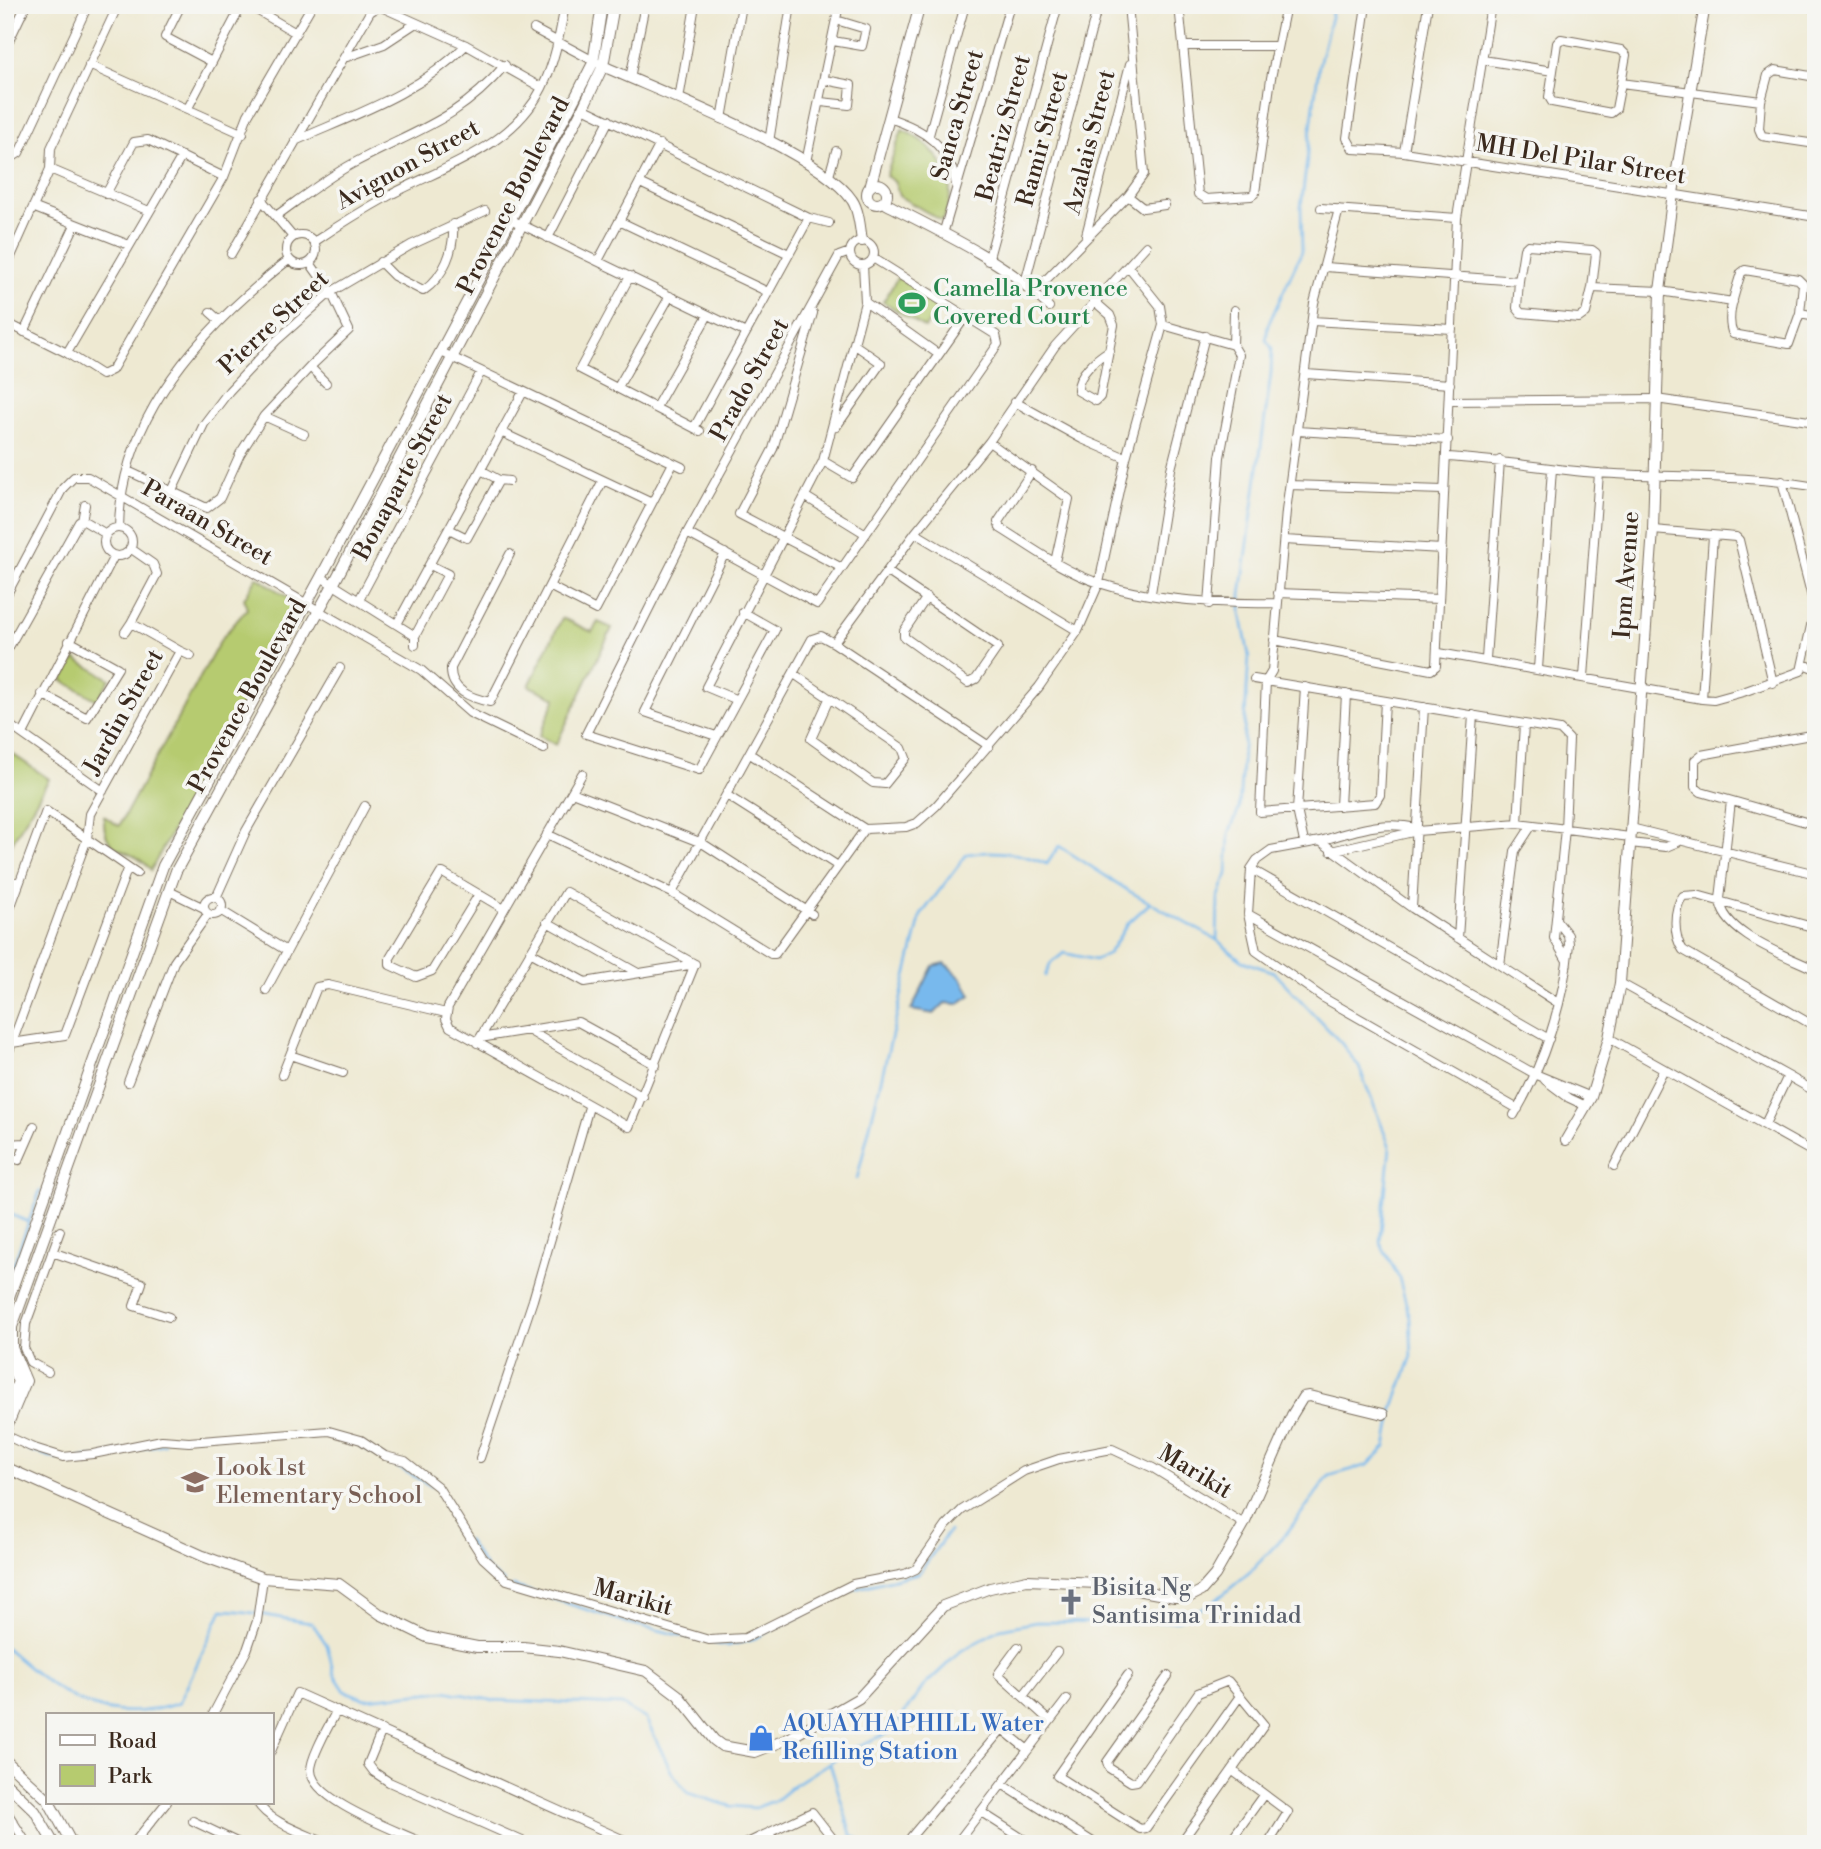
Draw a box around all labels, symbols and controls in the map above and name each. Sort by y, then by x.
street label: Sanca Street [925,46,991,184]
street label: Beatriz Street [970,51,1038,205]
street label: Azalais Street [1057,66,1123,218]
street label: Ramir Street [1011,68,1076,210]
street label: Provence Boulevard [451,92,577,300]
street label: Avignon Street [330,113,486,217]
street label: MH Del Pilar Street [1474,129,1689,191]
street label: Pierre Street [213,264,336,382]
place label: Camella Provence Covered Court [933,274,1128,332]
sports icon: Camella Provence Covered Court [897,288,927,318]
street label: Prado Street [704,313,796,447]
street label: Bonaparte Street [346,388,460,566]
street label: Paraan Street [136,473,278,573]
street label: Ipm Avenue [1608,510,1646,640]
street label: Provence Boulevard [182,593,314,798]
street label: Jardin Street [77,644,171,781]
street label: Marikit [1153,1438,1238,1506]
place label: Look 1st Elementary School [216,1453,422,1511]
school or university icon: Look 1st Elementary School [180,1467,210,1497]
street label: Marikit [590,1573,676,1623]
place label: Bisita Ng Santisima Trinidad [1091,1573,1302,1631]
church icon: Bisita Ng Santisima Trinidad [1056,1587,1086,1617]
place label: AQUAYHAPHILL Water Refilling Station [781,1709,1044,1767]
legend [46,1713,273,1804]
shop icon: AQUAYHAPHILL Water Refilling Station [746,1723,776,1753]
text: Road [108,1729,157,1755]
text: Park [108,1764,153,1790]

